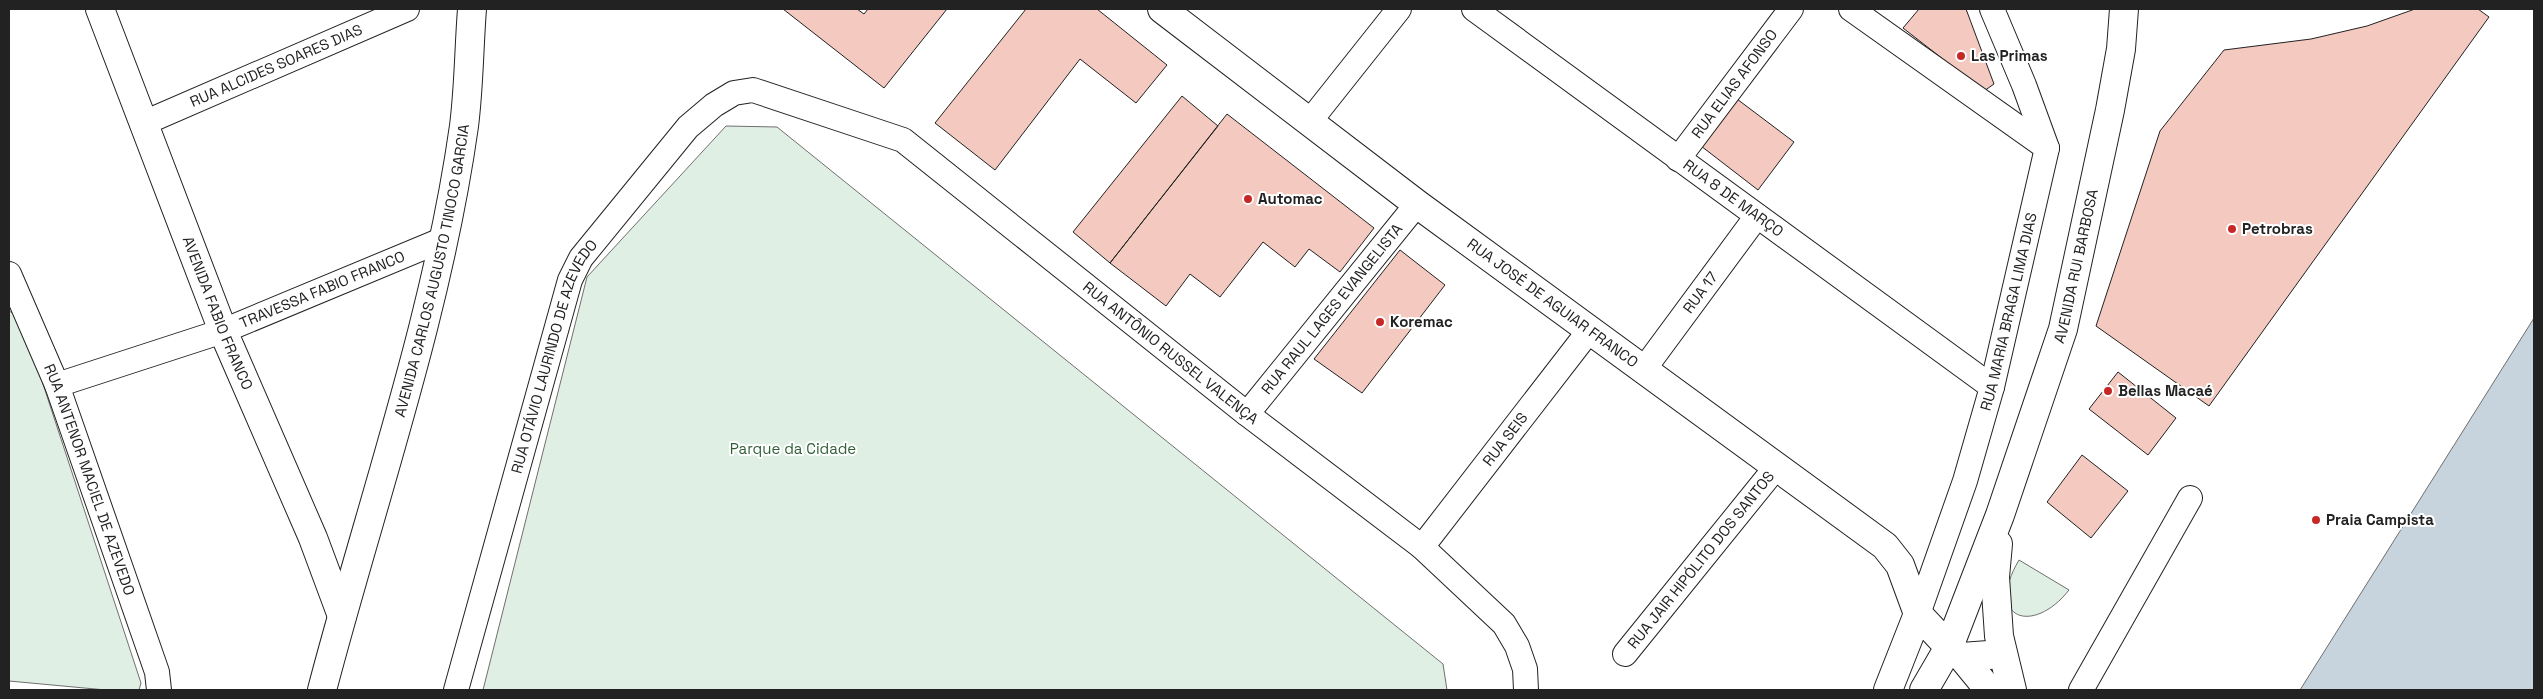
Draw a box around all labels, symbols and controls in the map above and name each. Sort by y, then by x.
street label: RUA ALCIDES SOARES DIAS [187,20,365,111]
street label: RUA ELIAS AFONSO [1687,25,1781,142]
place label: Las Primas [1971,46,2048,65]
marker: Las Primas [1955,50,1967,62]
street label: AVENIDA CARLOS AUGUSTO TINOCO GARCIA [390,122,473,419]
street label: RUA 8 DE MARÇO [1680,155,1787,241]
street label: AVENIDA RUI BARBOSA [2049,187,2102,345]
place label: Automac [1258,189,1323,208]
marker: Automac [1242,193,1254,205]
street label: RUA MARIA BRAGA LIMA DIAS [1976,211,2041,413]
street label: RUA RAUL LAGES EVANGELISTA [1257,219,1407,398]
place label: Petrobras [2242,219,2313,238]
marker: Petrobras [2226,223,2238,235]
street label: AVENIDA FABIO FRANCO [179,233,257,393]
street label: RUA JOSÉ DE AGUIAR FRANCO [1464,234,1642,371]
street label: RUA OTÁVIO LAURINDO DE AZEVEDO [507,236,601,476]
street label: TRAVESSA FABIO FRANCO [237,246,407,332]
street label: RUA 17 [1678,268,1722,317]
street label: RUA ANTÔNIO RUSSEL VALENÇA [1079,277,1263,429]
place label: Koremac [1390,312,1453,331]
marker: Koremac [1374,316,1386,328]
street label: RUA ANTENOR MACIEL DE AZEVEDO [40,361,140,598]
place label: Bellas Macaé [2118,381,2213,400]
marker: Bellas Macaé [2102,385,2114,397]
street label: RUA SEIS [1478,408,1532,470]
park label: Parque da Cidade [730,439,856,458]
street label: RUA JAIR HIPÓLITO DOS SANTOS [1623,467,1778,652]
place label: Praia Campista [2326,510,2434,529]
marker: Praia Campista [2310,514,2322,526]

